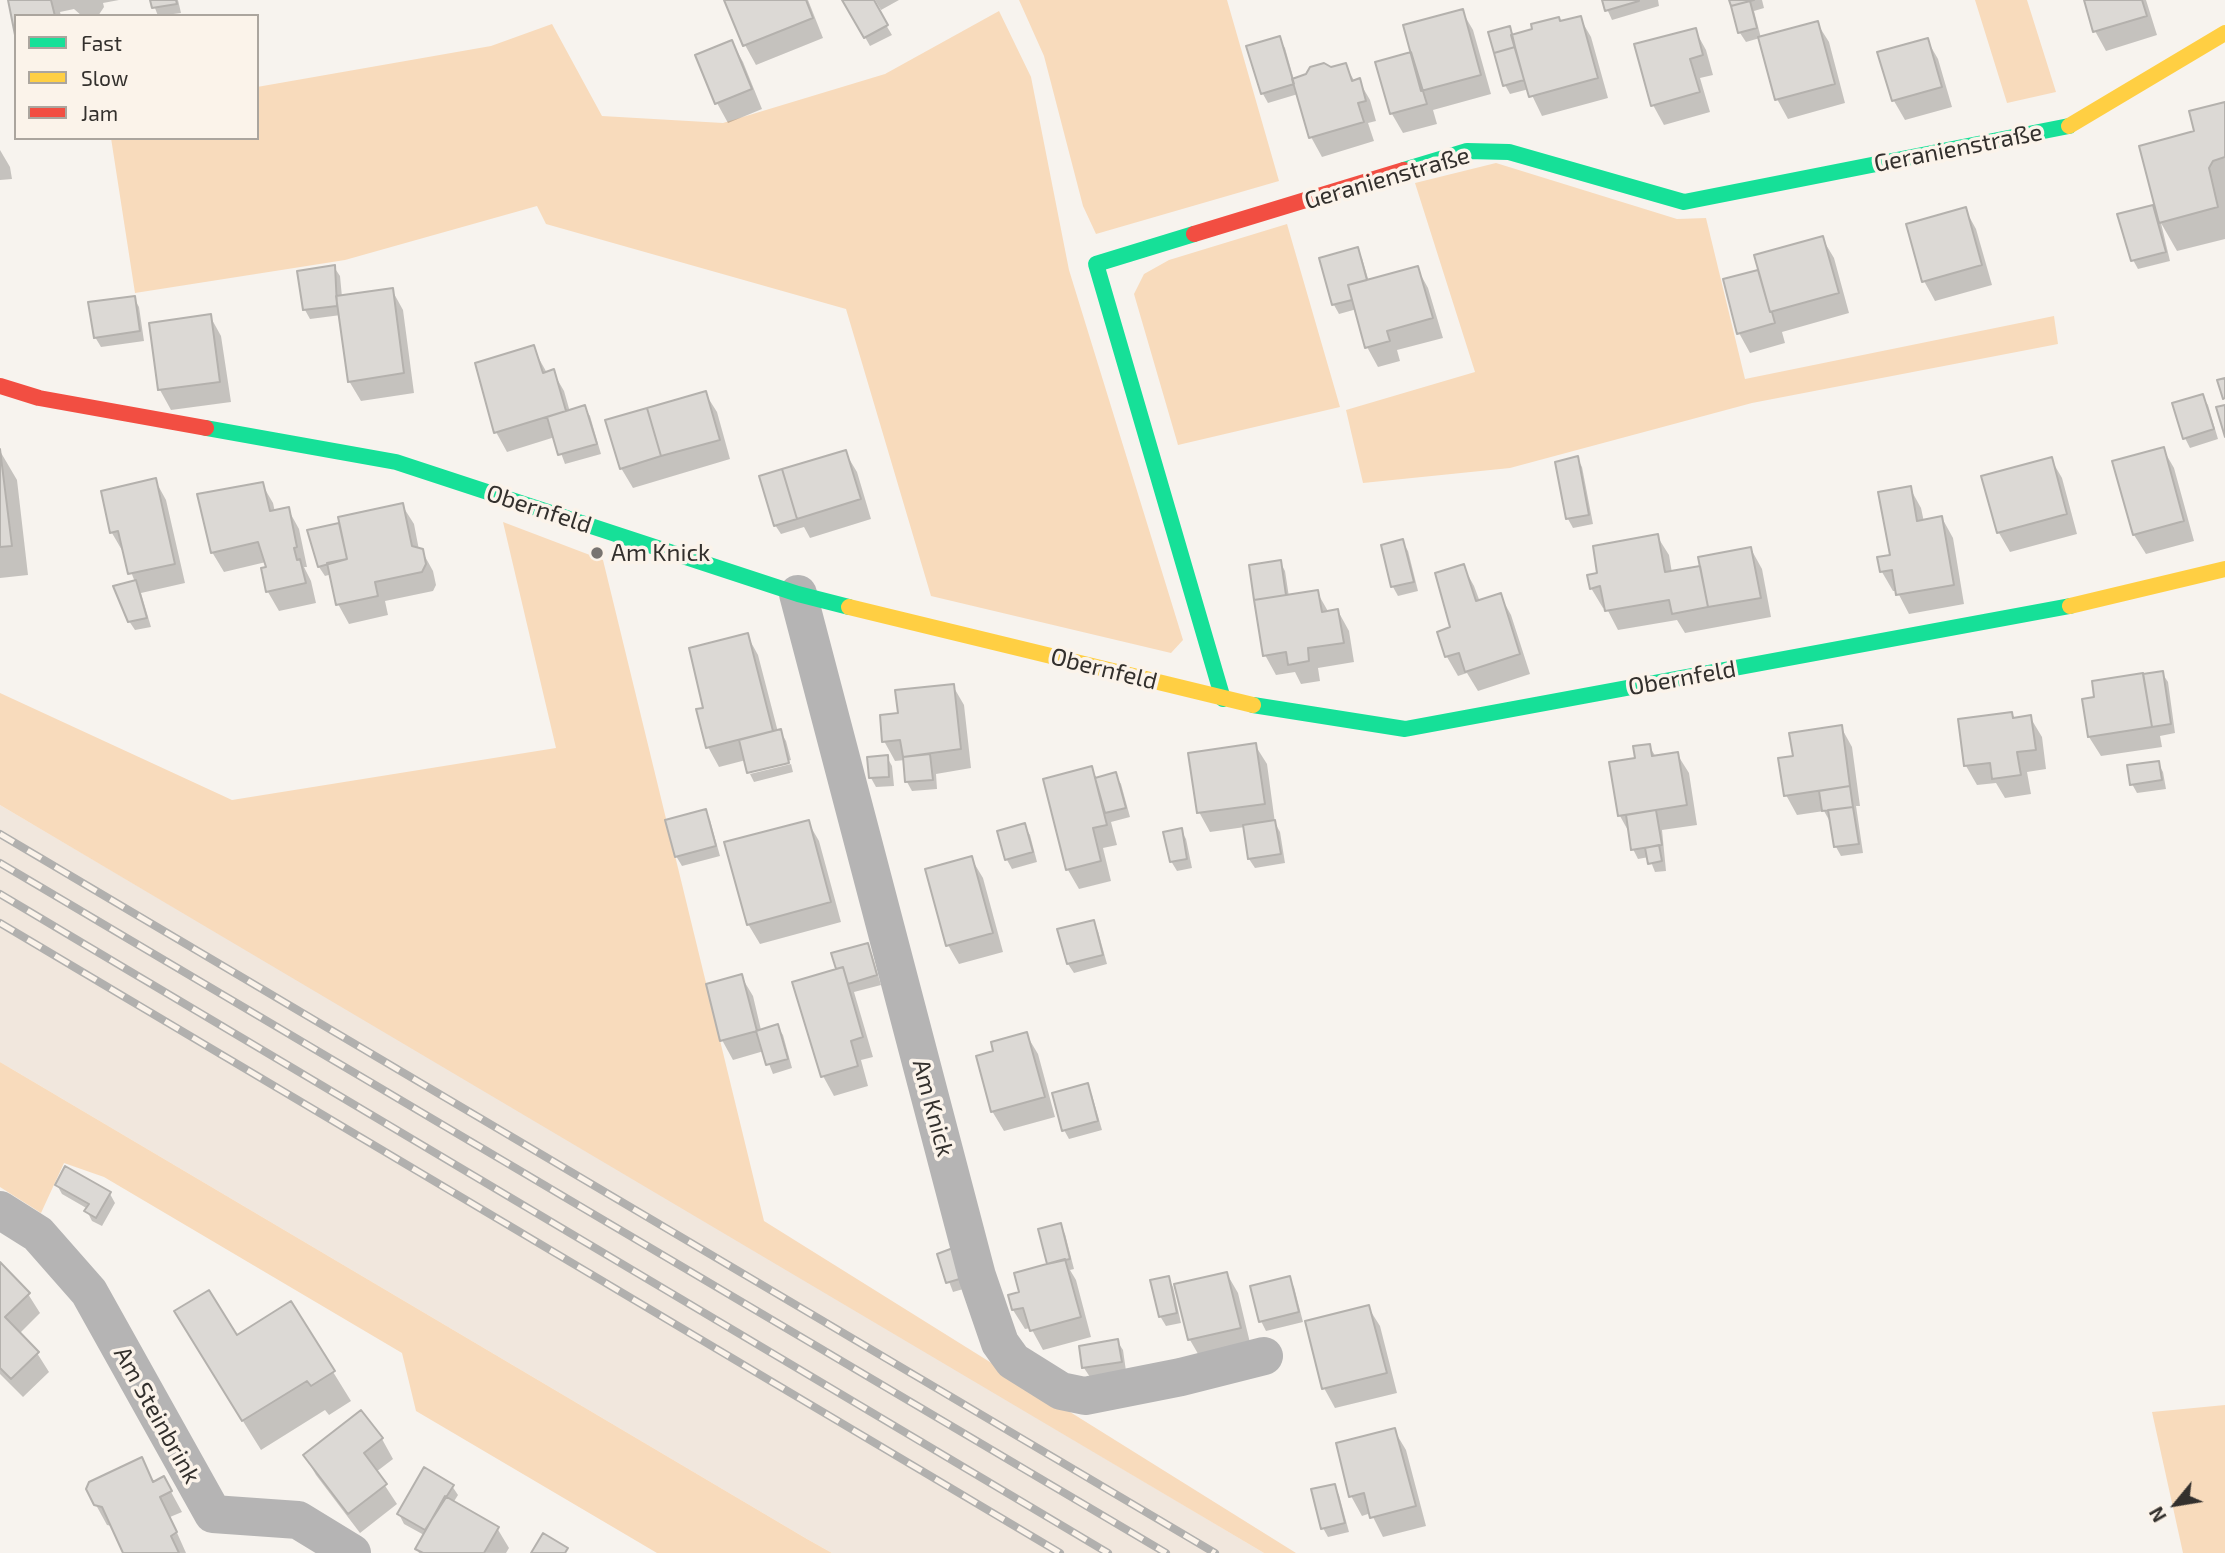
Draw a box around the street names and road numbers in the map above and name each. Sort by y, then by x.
street label: Geranienstraße [1871,118,2045,178]
street label: Geranienstraße [1301,141,1473,215]
street label: Obernfeld [483,478,595,540]
street label: Obernfeld [1048,642,1160,696]
street label: Obernfeld [1626,654,1738,702]
street label: Am Knick [906,1056,960,1160]
street label: Am Steinbrink [108,1342,206,1488]

